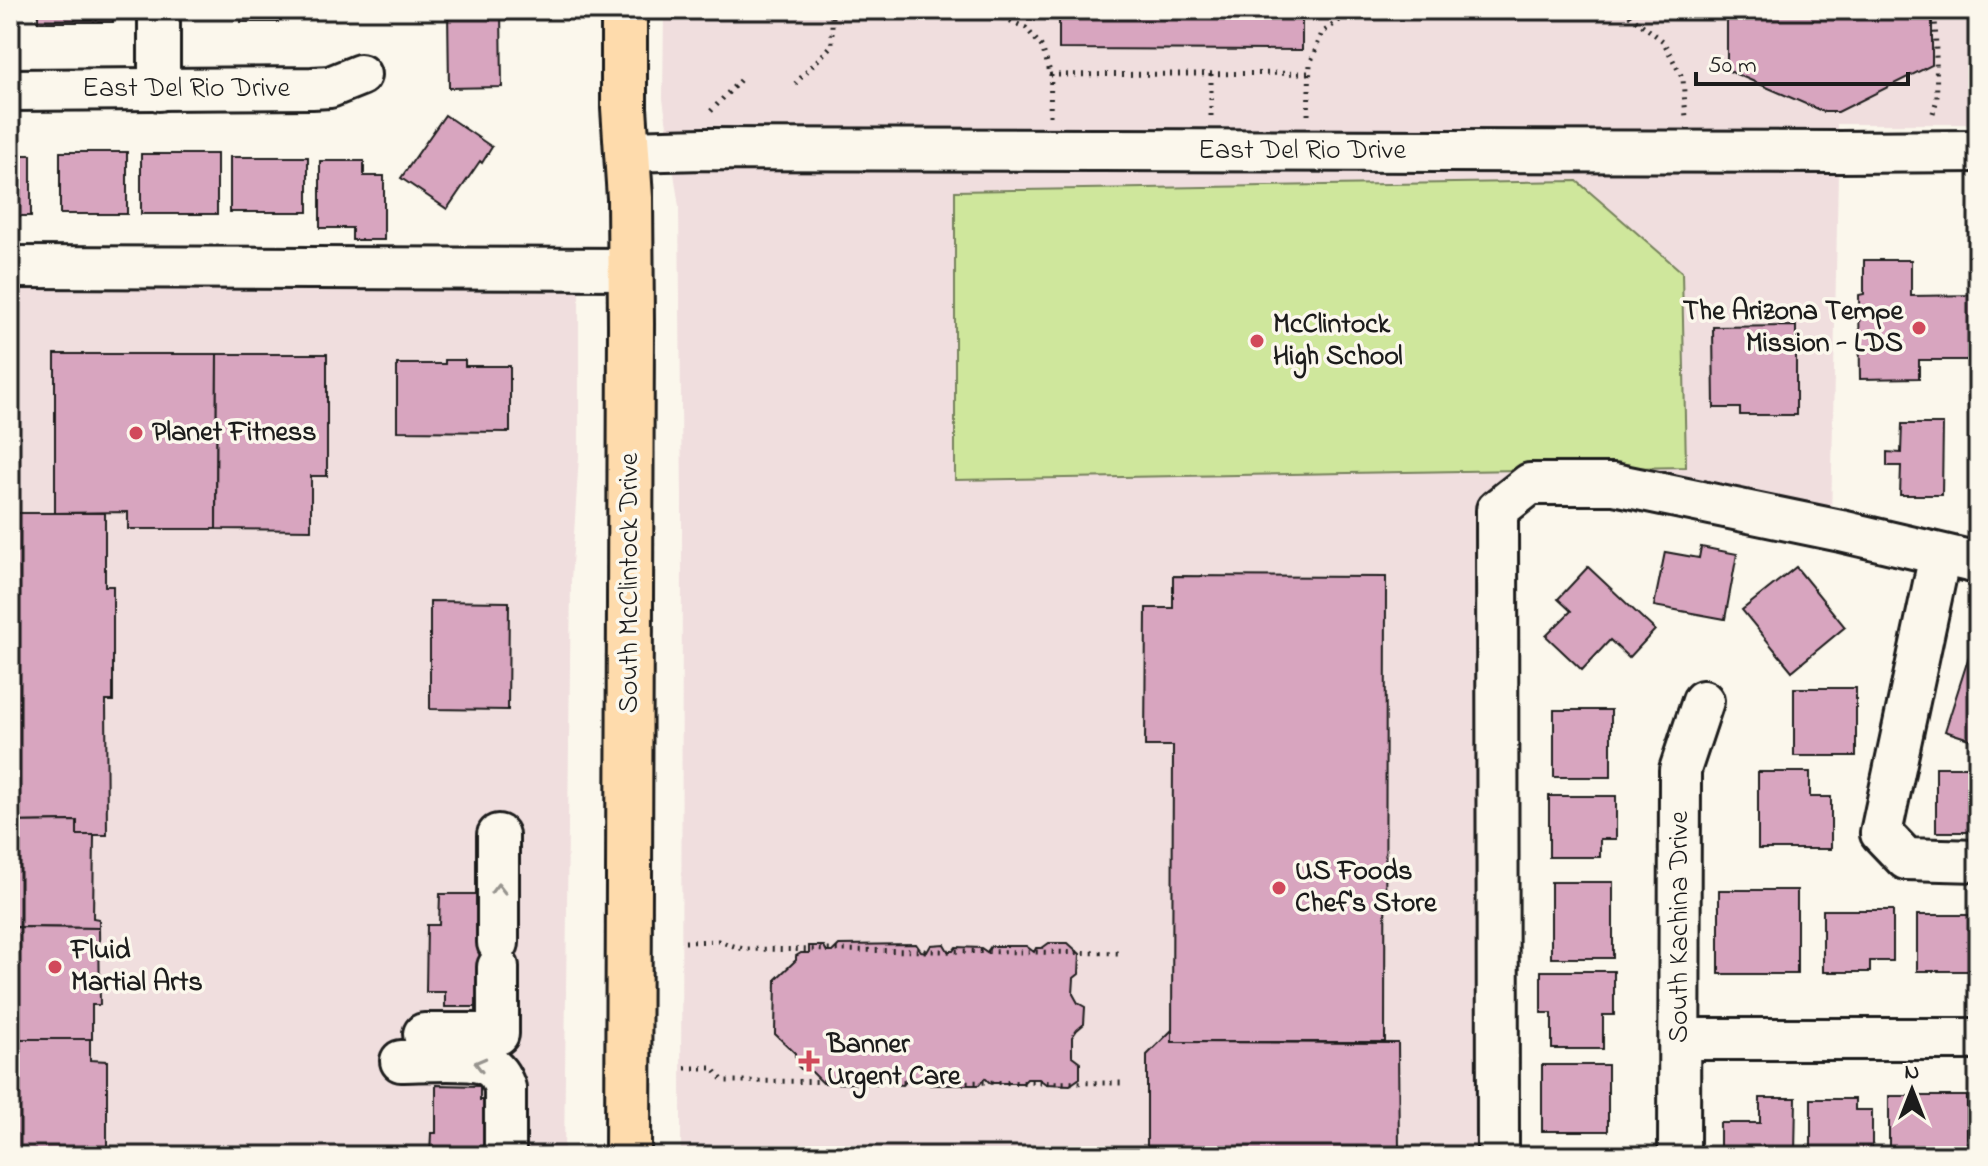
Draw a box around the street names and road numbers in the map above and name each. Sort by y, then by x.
street label: East Del Rio Drive [82,69,290,110]
street label: East Del Rio Drive [1198,131,1406,172]
street label: South McClintock Drive [610,452,651,713]
street label: South Kachina Drive [1660,811,1701,1043]

